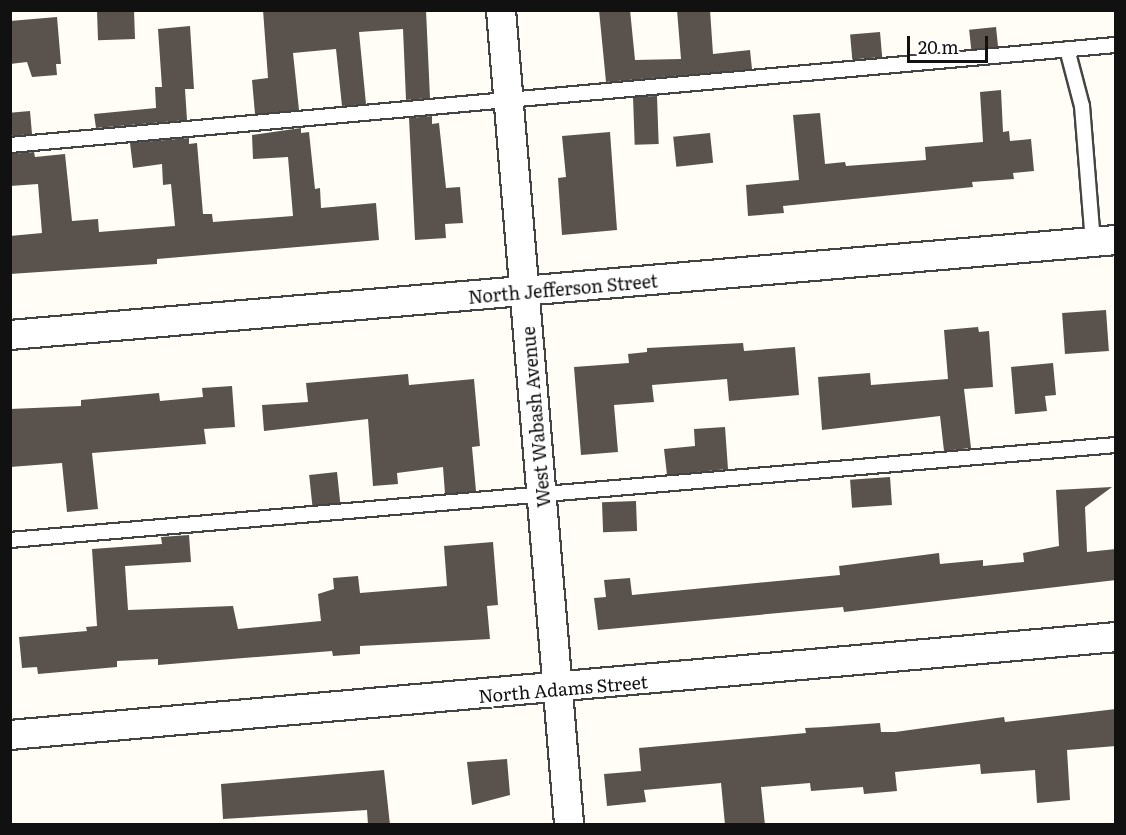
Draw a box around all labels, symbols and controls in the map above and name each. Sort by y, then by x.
scale bar [910,24,991,62]
text: 20 m [918,33,959,60]
street label: North Jefferson Street [467,270,659,308]
street label: West Wabash Avenue [517,326,555,508]
street label: North Adams Street [477,671,649,707]

